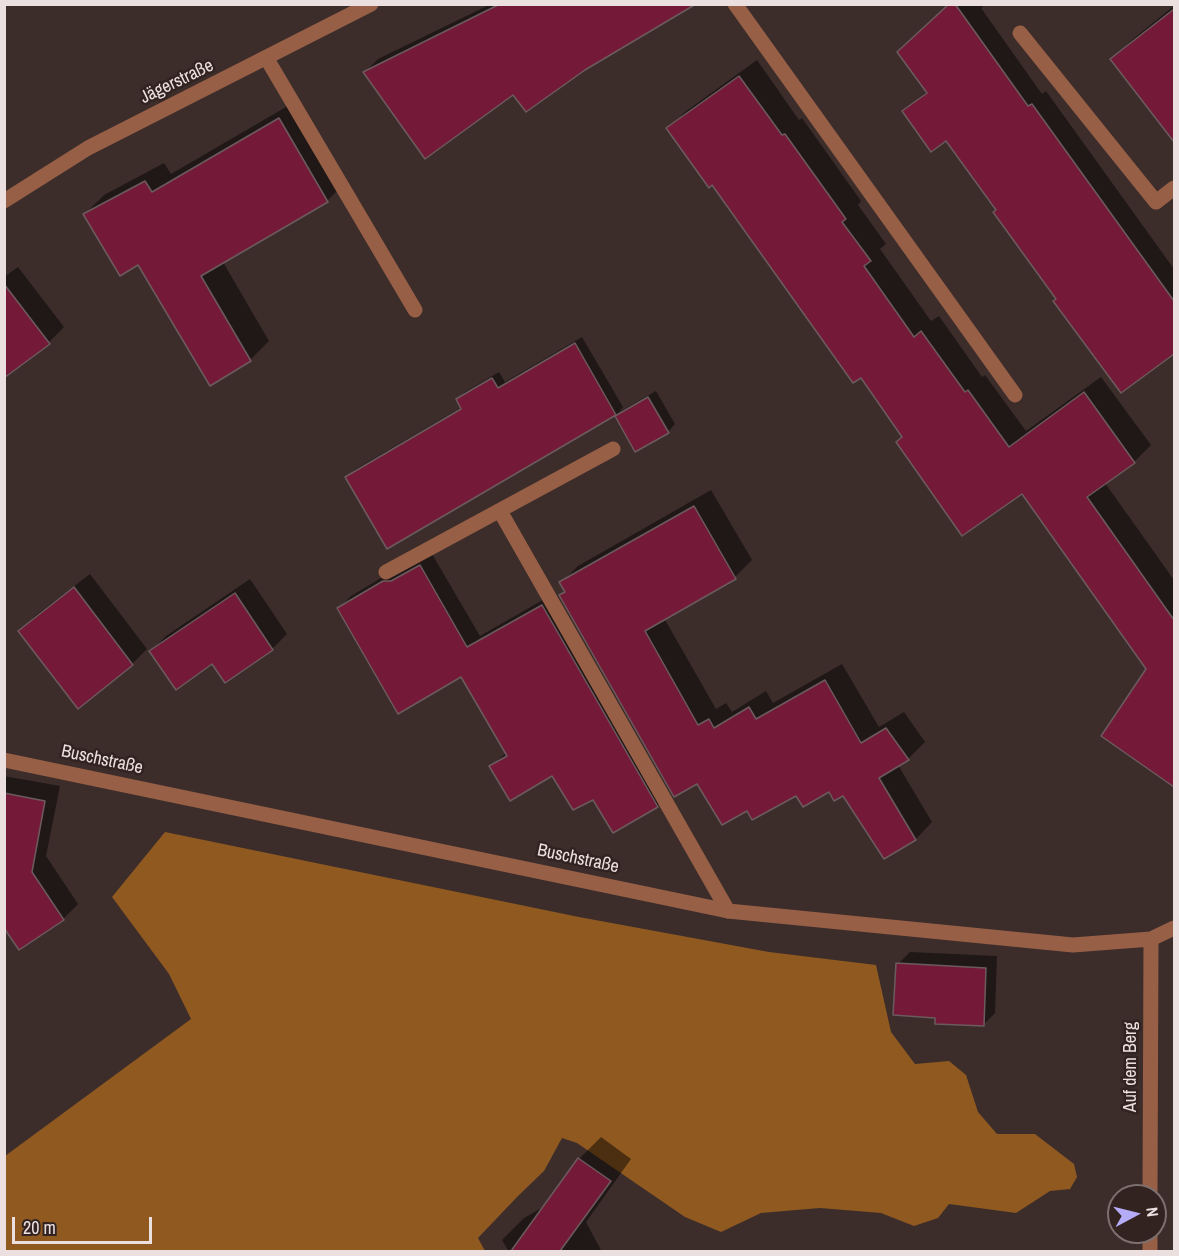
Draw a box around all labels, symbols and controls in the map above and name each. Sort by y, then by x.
street label: Jägerstraße [137,55,217,109]
street label: Buschstraße [59,741,145,779]
street label: Buschstraße [535,840,621,878]
street label: Auf dem Berg [1120,1022,1142,1112]
north arrow [1107,1184,1167,1244]
scale bar [15,1205,154,1243]
text: N [1141,1206,1164,1218]
text: 20 m [23,1215,56,1240]

